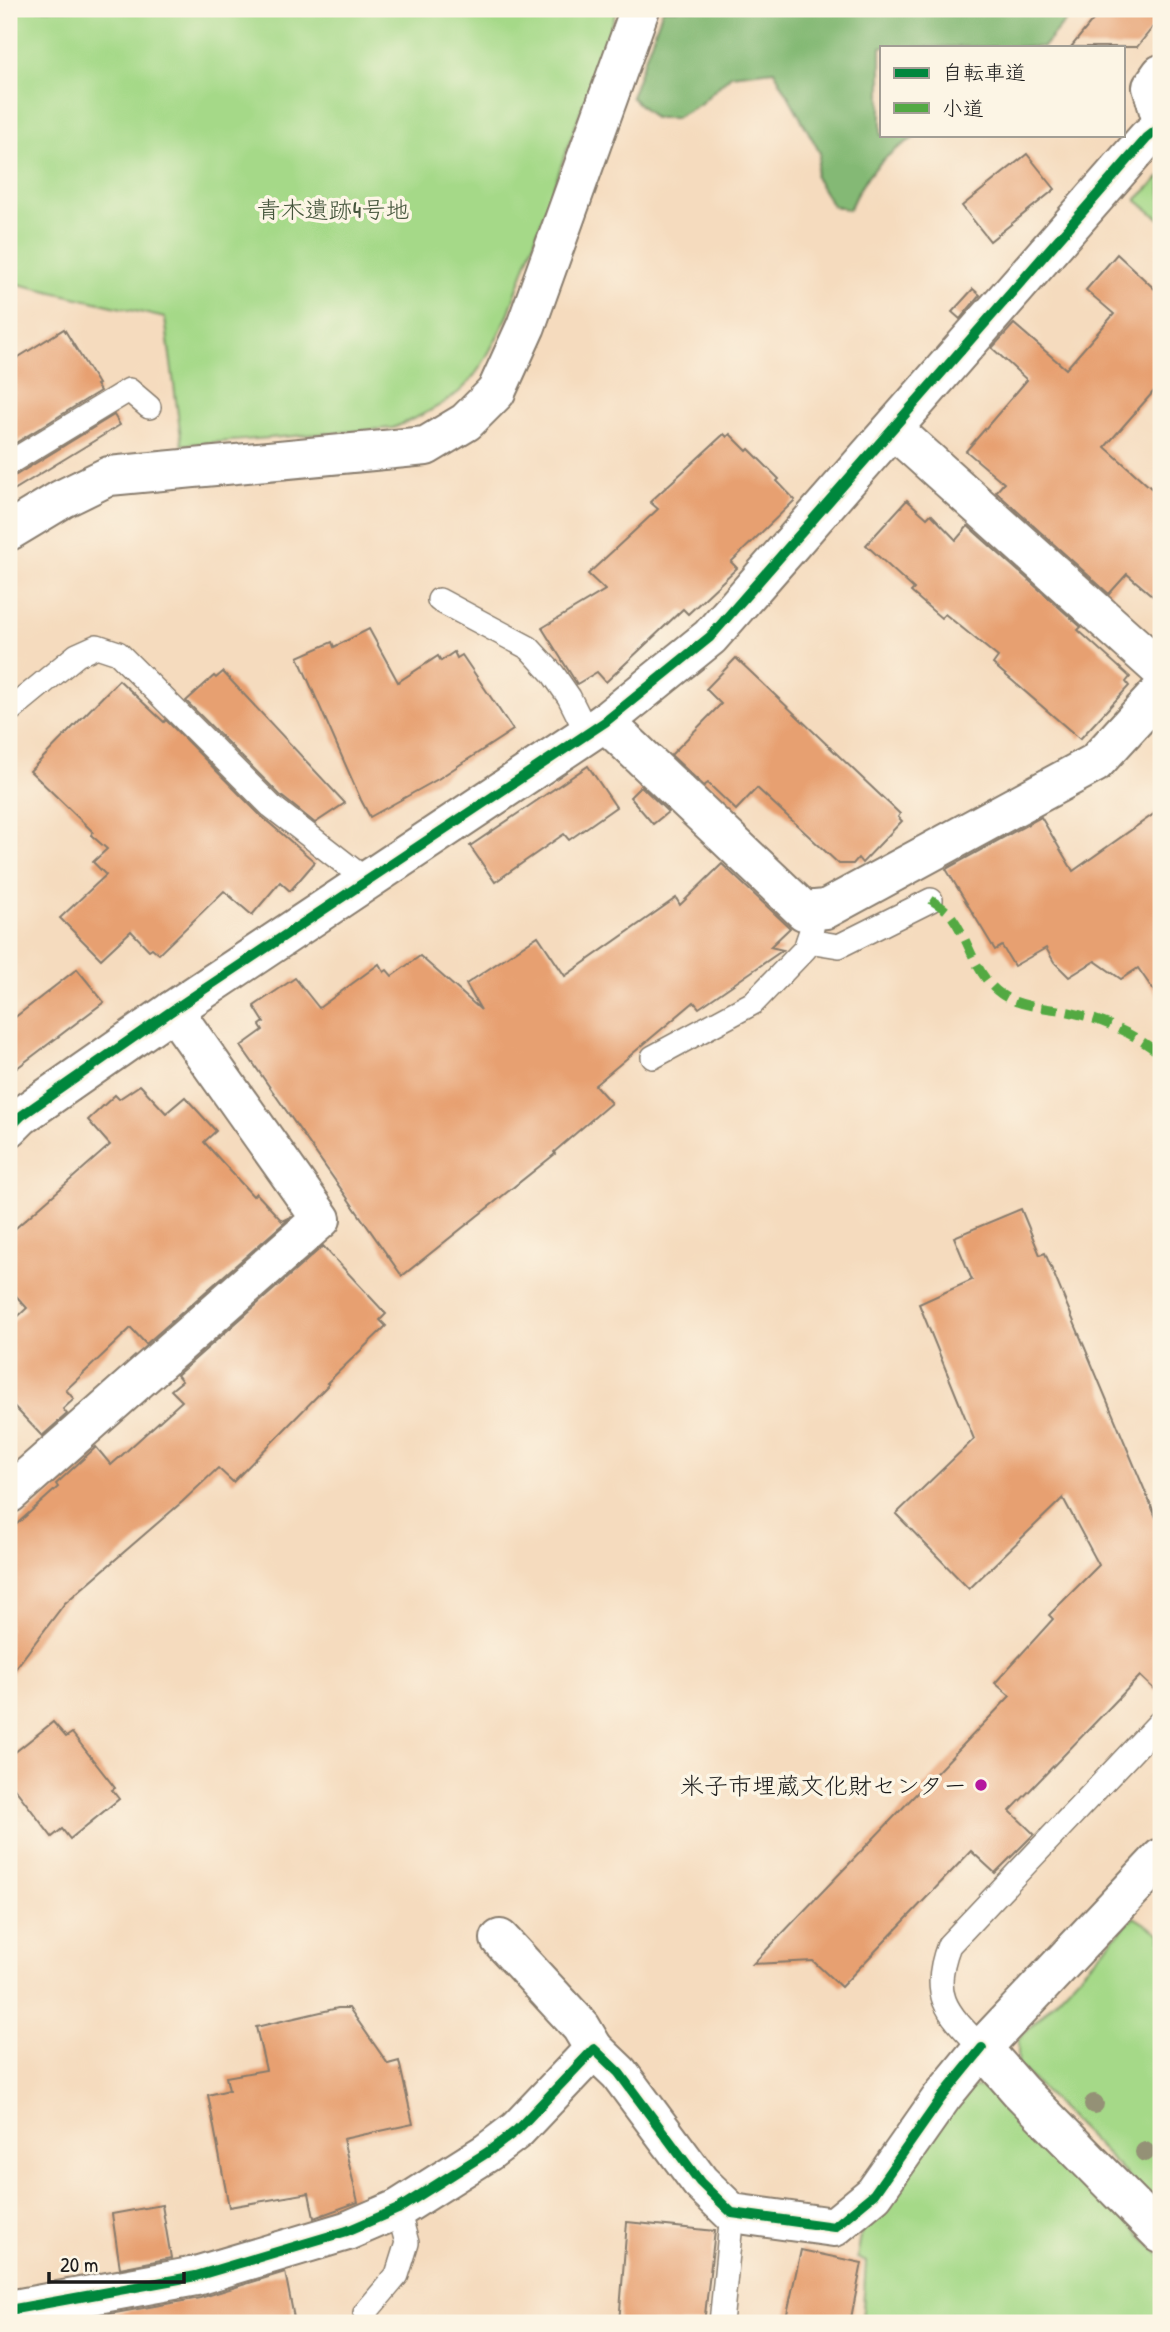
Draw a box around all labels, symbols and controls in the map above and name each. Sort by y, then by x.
legend [880,46,1124,136]
text: 自転車道 [942,58,1026,87]
text: 小道 [942,94,984,123]
park label: 青木遺跡4号地 [257,193,410,225]
place label: 米子市埋蔵文化財センター [680,1769,967,1801]
marker: 米子市埋蔵文化財センター [973,1777,989,1793]
scale bar [49,2241,184,2285]
text: 20 m [60,2250,98,2279]

